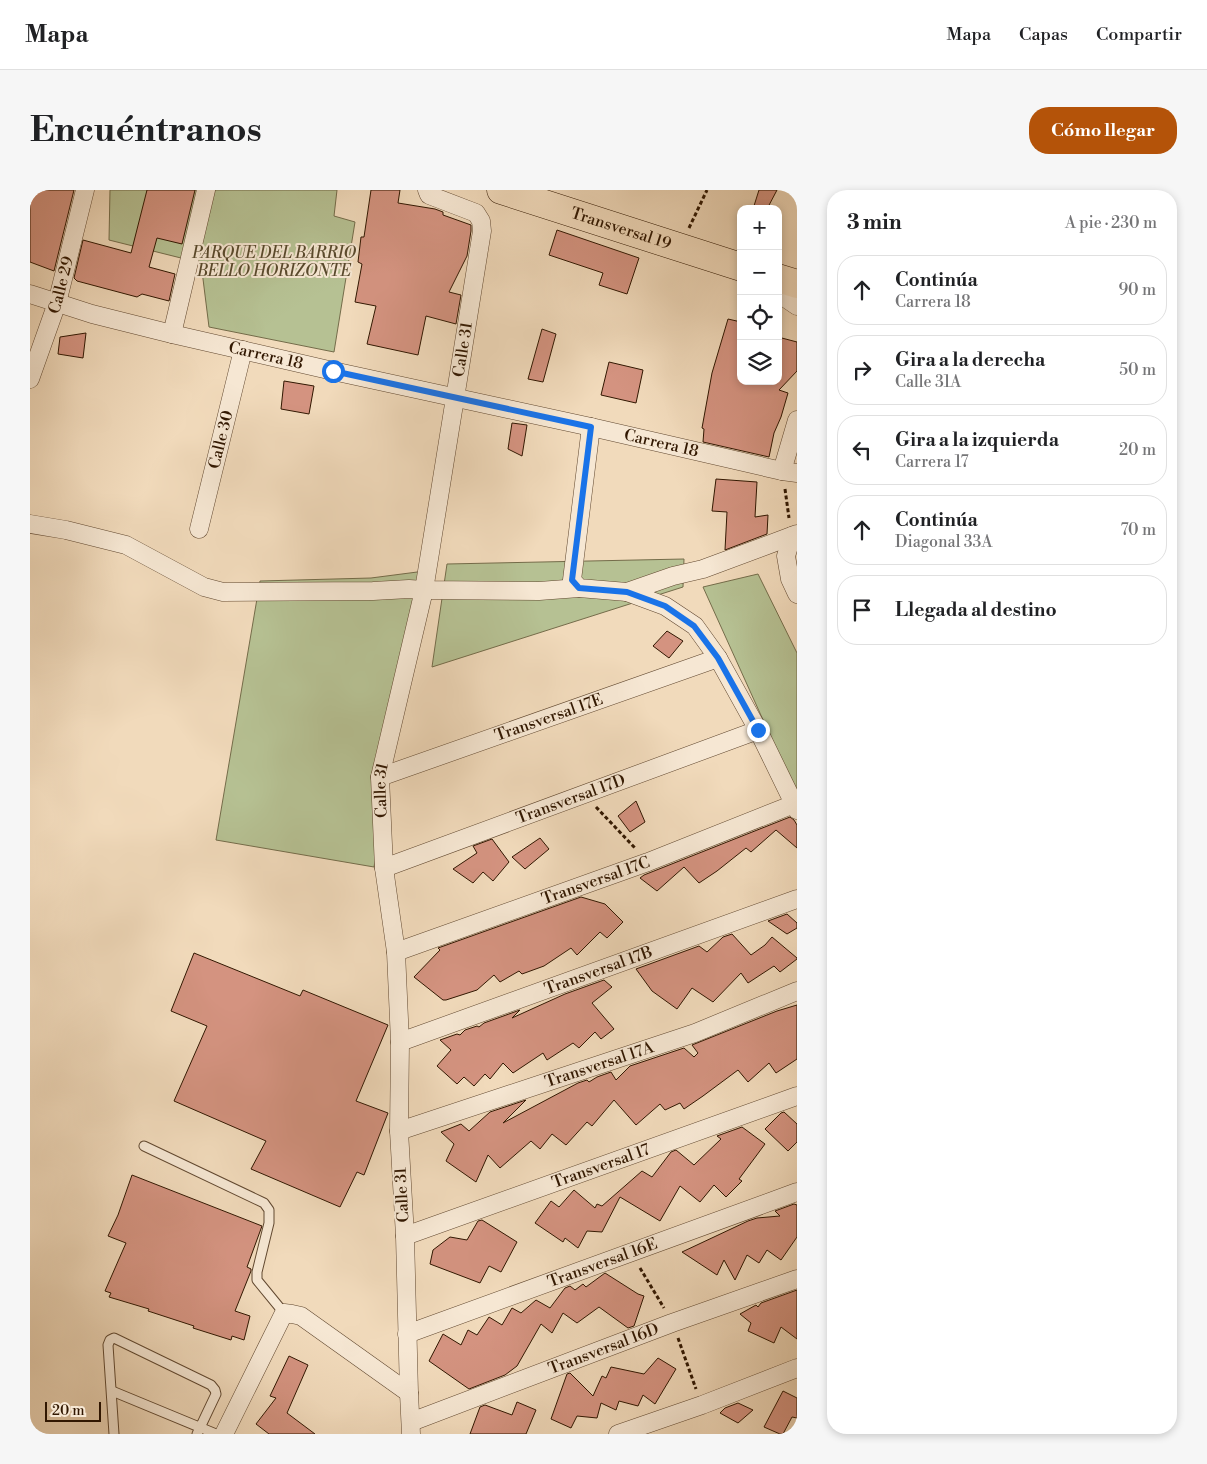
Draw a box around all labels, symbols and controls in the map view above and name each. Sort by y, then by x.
text: Mapa [25,20,88,50]
text: Mapa [947,23,991,46]
text: Capas [1019,23,1068,46]
text: Compartir [1096,23,1182,46]
button: Cómo llegar [1029,107,1177,154]
text: Encuéntranos [30,109,262,152]
street label: Transversal 19 [568,203,674,254]
map controls [737,205,782,385]
button: + [737,205,782,250]
text: 3 min [847,210,902,236]
text: A pie · 230 m [1065,213,1157,233]
park label: PARQUE DEL BARRIO BELLO HORIZONTE [191,243,356,281]
button: − [737,250,782,295]
street label: Calle 29 [44,254,78,317]
text: Continúa [895,268,978,292]
icon: ahead [848,276,876,304]
text: 90 m [1118,280,1156,300]
text: Carrera 18 [895,292,971,312]
button: locate [737,295,782,340]
street label: Calle 31 [449,321,477,378]
street label: Carrera 18 [227,337,305,374]
button: layers [737,340,782,385]
text: Gira a la derecha [895,348,1045,372]
icon: right [848,356,876,384]
route start [322,360,345,383]
text: 50 m [1119,360,1156,380]
text: Calle 31A [895,372,961,392]
street label: Calle 30 [204,408,238,471]
street label: Carrera 18 [622,425,701,462]
text: Gira a la izquierda [895,428,1059,452]
icon: left [848,436,876,464]
text: 20 m [1119,440,1156,460]
text: Carrera 17 [895,452,969,472]
text: Continúa [895,508,978,532]
icon: ahead [848,516,876,544]
text: 70 m [1120,520,1156,540]
text: Diagonal 33A [895,532,992,552]
icon: arrive [848,596,876,624]
text: Llegada al destino [895,598,1057,622]
street label: Transversal 17E [492,689,606,746]
route end [747,719,770,742]
street label: Calle 31 [370,761,393,818]
street label: Transversal 17D [513,770,628,828]
street label: Transversal 17C [539,852,652,909]
street label: Transversal 17B [542,942,655,999]
street label: Transversal 17A [542,1037,657,1092]
street label: Transversal 17 [549,1139,653,1193]
street label: Calle 31 [391,1167,413,1223]
street label: Transversal 16E [545,1234,660,1292]
street label: Transversal 16D [545,1319,662,1379]
scale bar [45,1399,101,1422]
text: 20 m [52,1402,84,1420]

